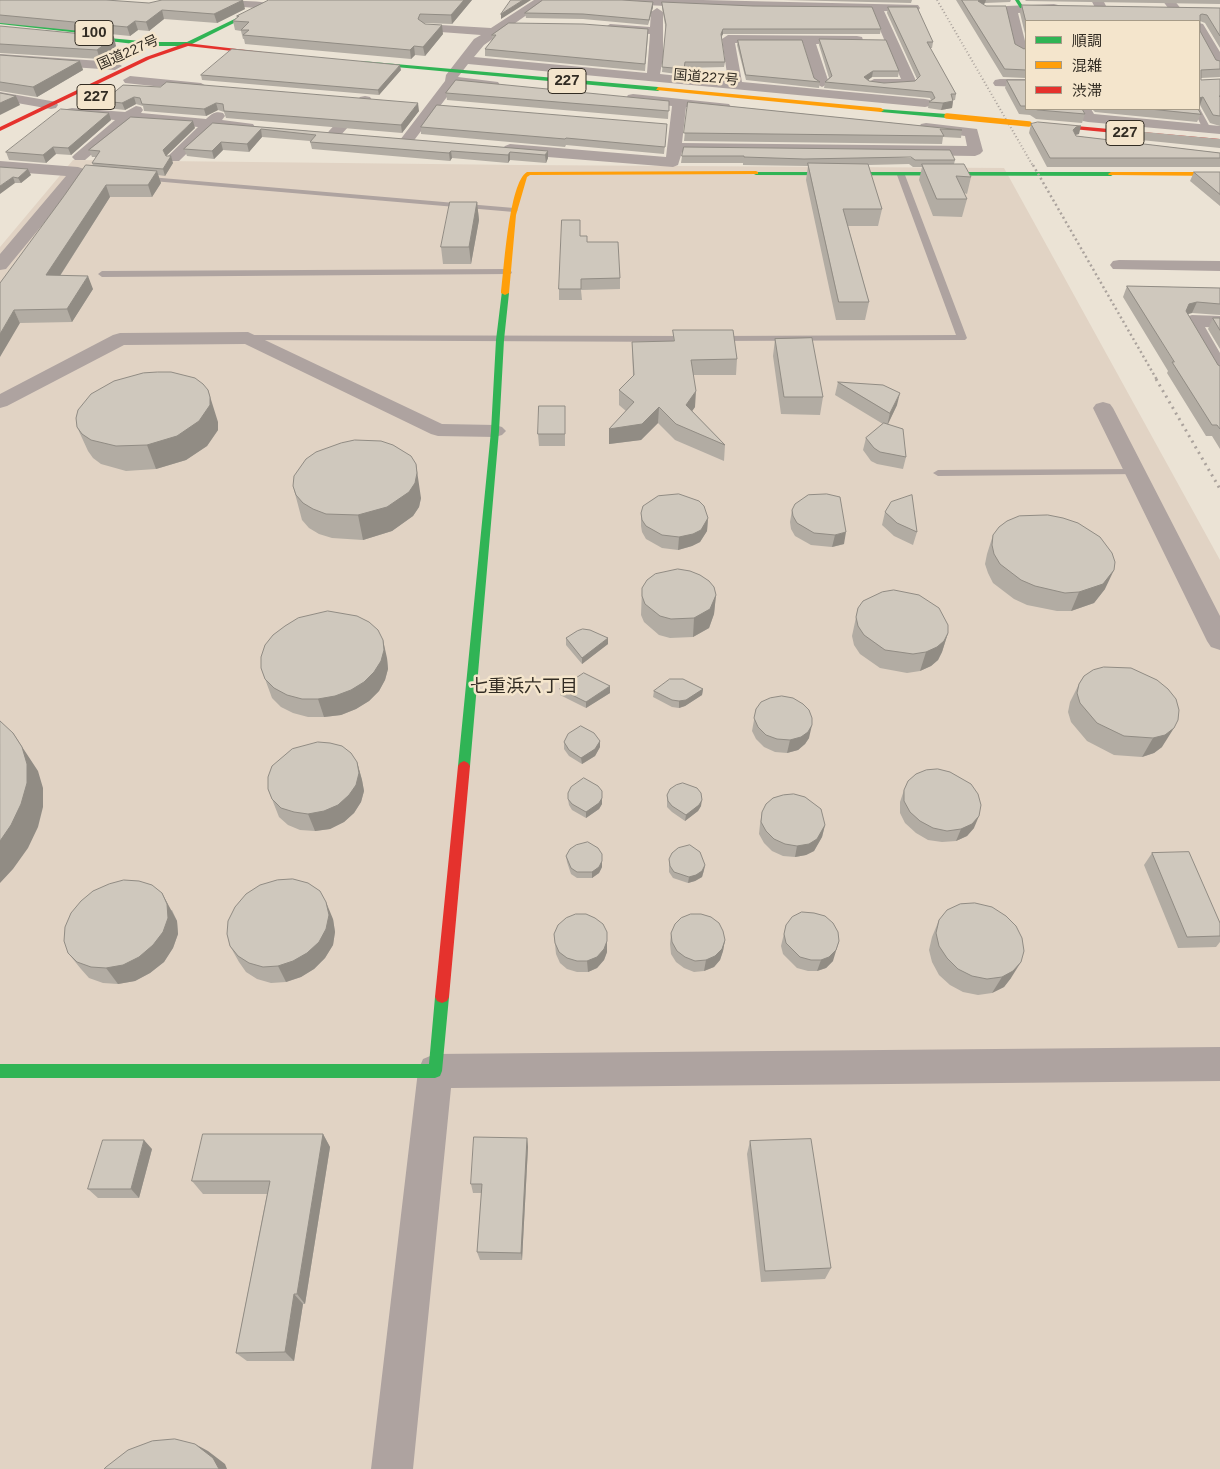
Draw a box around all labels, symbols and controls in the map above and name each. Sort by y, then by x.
road number: 100 [75,20,113,46]
legend [1025,20,1200,110]
street label: 国道227号 [95,32,161,74]
text: 順調 [1072,32,1102,49]
text: 混雑 [1072,57,1102,74]
street label: 国道227号 [673,67,739,89]
road number: 227 [548,68,586,94]
text: 渋滞 [1072,82,1102,99]
road number: 227 [77,84,115,110]
road number: 227 [1106,120,1144,146]
district label: 七重浜六丁目 [470,676,578,698]

